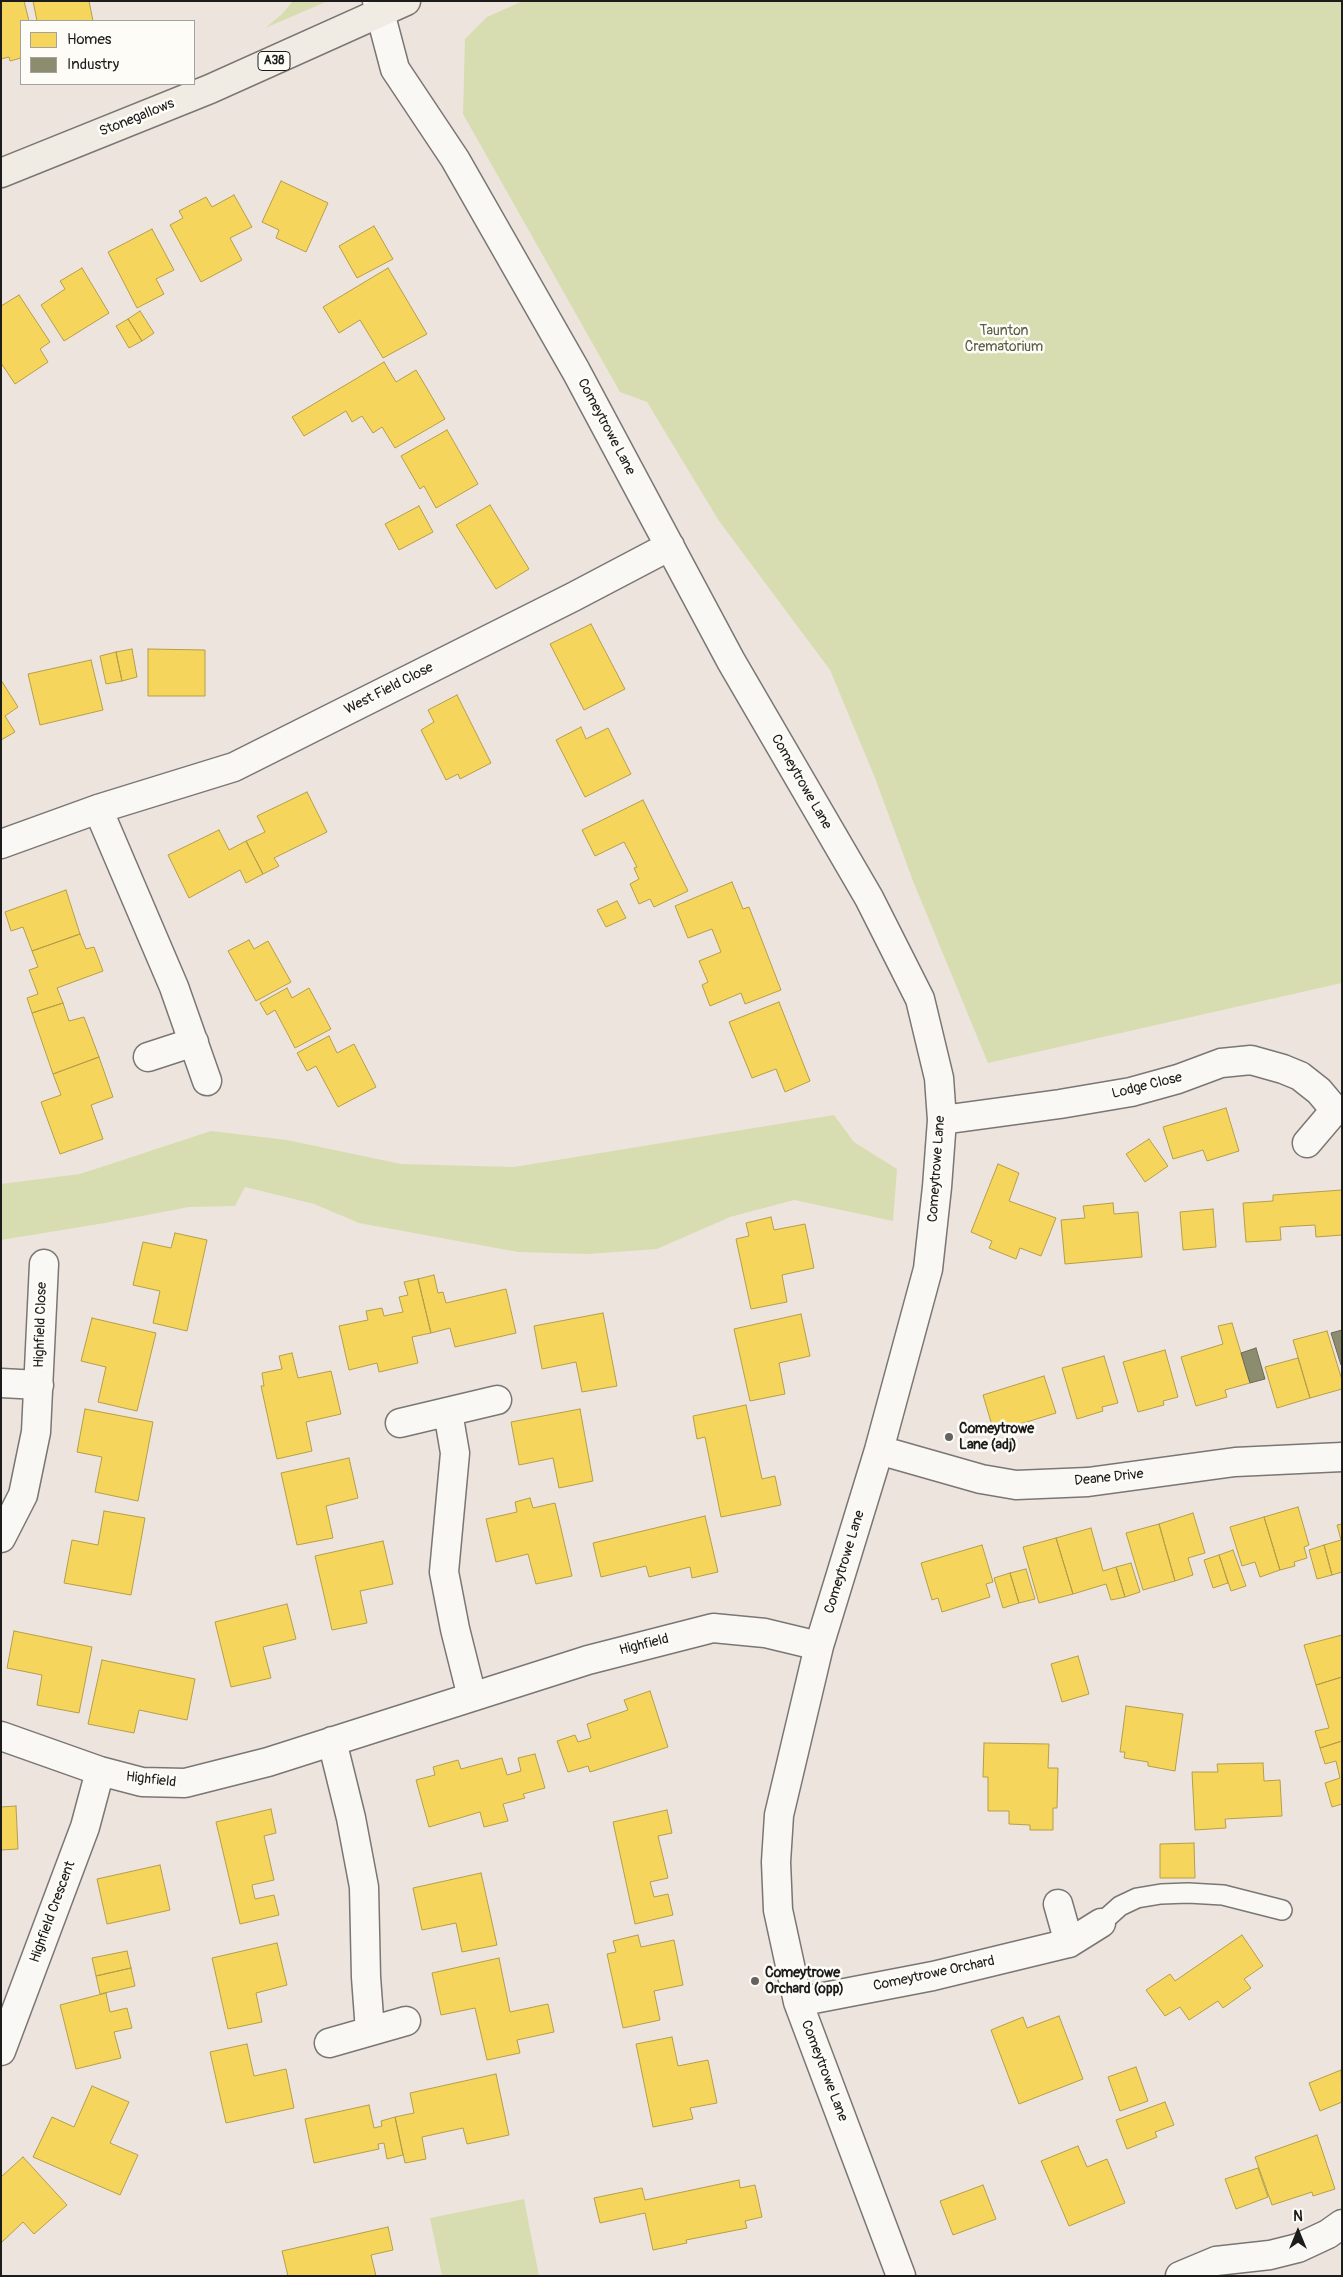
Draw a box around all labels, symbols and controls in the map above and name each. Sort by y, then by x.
legend [20,20,195,85]
text: Homes [67,30,112,49]
road number: A38 [258,51,290,70]
text: Industry [67,55,119,74]
street label: Stonegallows [97,95,177,141]
park label: Taunton Crematorium [965,323,1043,356]
street label: Comeytrowe Lane [573,376,639,478]
street label: West Field Close [342,659,436,719]
street label: Comeytrowe Lane [767,731,835,833]
street label: Lodge Close [1110,1069,1184,1103]
street label: Comeytrowe Lane [925,1115,949,1223]
street label: Highfield Close [31,1282,51,1368]
place label: Comeytrowe Lane (adj) [959,1421,1034,1454]
marker: Comeytrowe Lane (adj) [943,1431,955,1443]
street label: Deane Drive [1074,1466,1144,1490]
street label: Comeytrowe Lane [821,1508,869,1616]
street label: Highfield [618,1631,670,1659]
street label: Highfield [125,1769,177,1791]
street label: Highfield Crescent [27,1859,79,1965]
street label: Comeytrowe Orchard [872,1953,996,1995]
place label: Comeytrowe Orchard (opp) [765,1965,844,1998]
marker: Comeytrowe Orchard (opp) [749,1975,761,1987]
street label: Comeytrowe Lane [797,2018,851,2124]
north arrow [1273,2207,1323,2257]
text: N [1293,2208,1303,2225]

